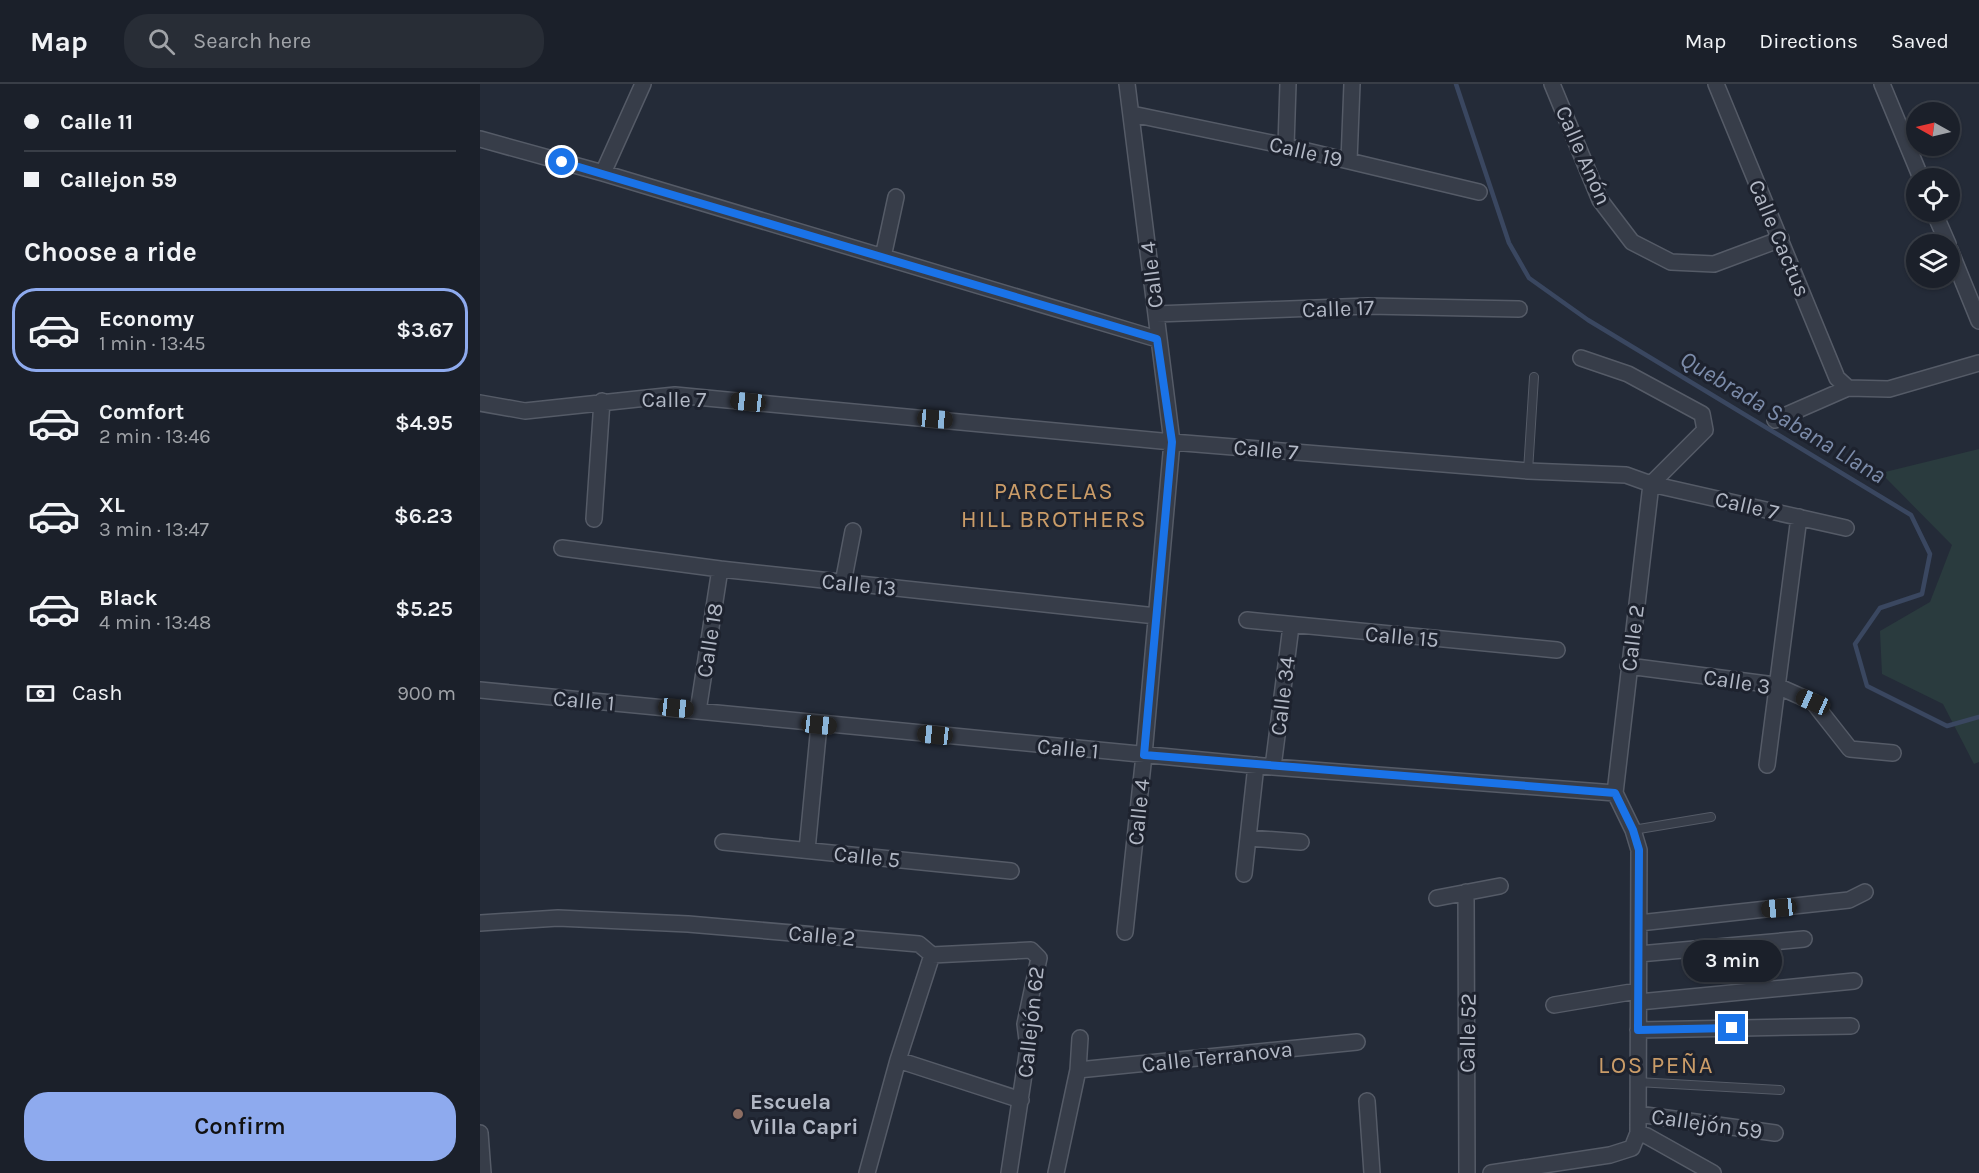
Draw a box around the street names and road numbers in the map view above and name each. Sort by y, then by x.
street label: Calle Anón [1550,102,1616,209]
street label: Calle 19 [1267,131,1345,173]
street label: Calle Cactus [1743,176,1815,301]
street label: Calle 4 [1135,240,1169,310]
street label: Calle 17 [1302,295,1374,323]
street label: Calle 7 [642,387,706,413]
street label: Calle 7 [1233,434,1299,466]
street label: Calle 7 [1712,486,1781,526]
street label: Calle 13 [820,568,897,602]
street label: Calle 18 [691,601,729,679]
street label: Calle 2 [1616,603,1650,673]
street label: Calle 15 [1364,621,1440,653]
street label: Calle 34 [1265,655,1301,737]
street label: Calle 3 [1702,664,1772,700]
street label: Calle 1 [552,685,616,717]
street label: Calle 1 [1036,733,1100,765]
street label: Calle 4 [1123,778,1155,847]
street label: Calle 5 [832,841,902,873]
street label: Calle 2 [787,920,857,952]
street label: Callejón 62 [1012,965,1050,1079]
street label: Calle 52 [1454,993,1482,1073]
street label: Calle Terranova [1140,1036,1294,1078]
street label: Callejón 59 [1650,1103,1764,1145]

